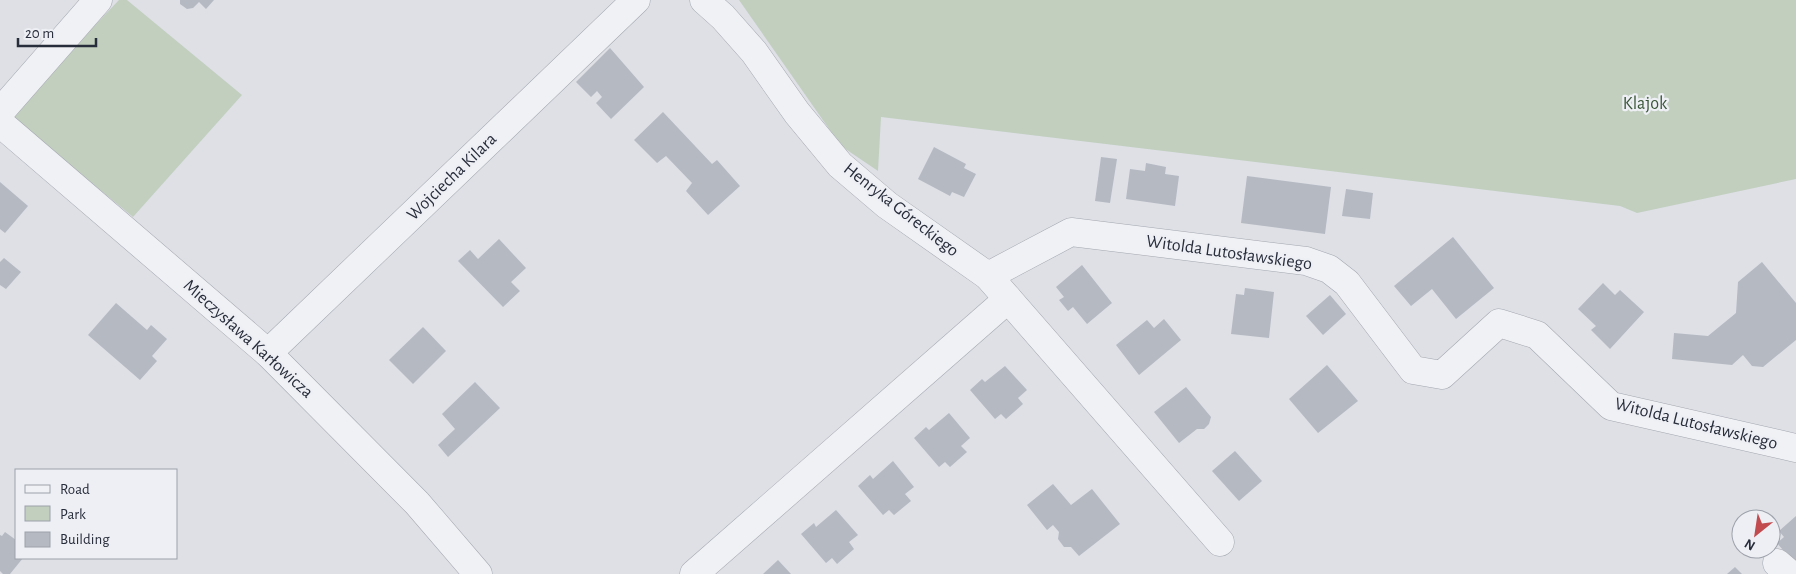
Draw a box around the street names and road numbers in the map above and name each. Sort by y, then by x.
street label: Wojciecha Kilara [404,130,500,224]
street label: Henryka Góreckiego [840,160,962,260]
street label: Witolda Lutosławskiego [1145,232,1313,274]
street label: Mieczysława Karłowicza [180,276,316,402]
street label: Witolda Lutosławskiego [1613,395,1779,453]

